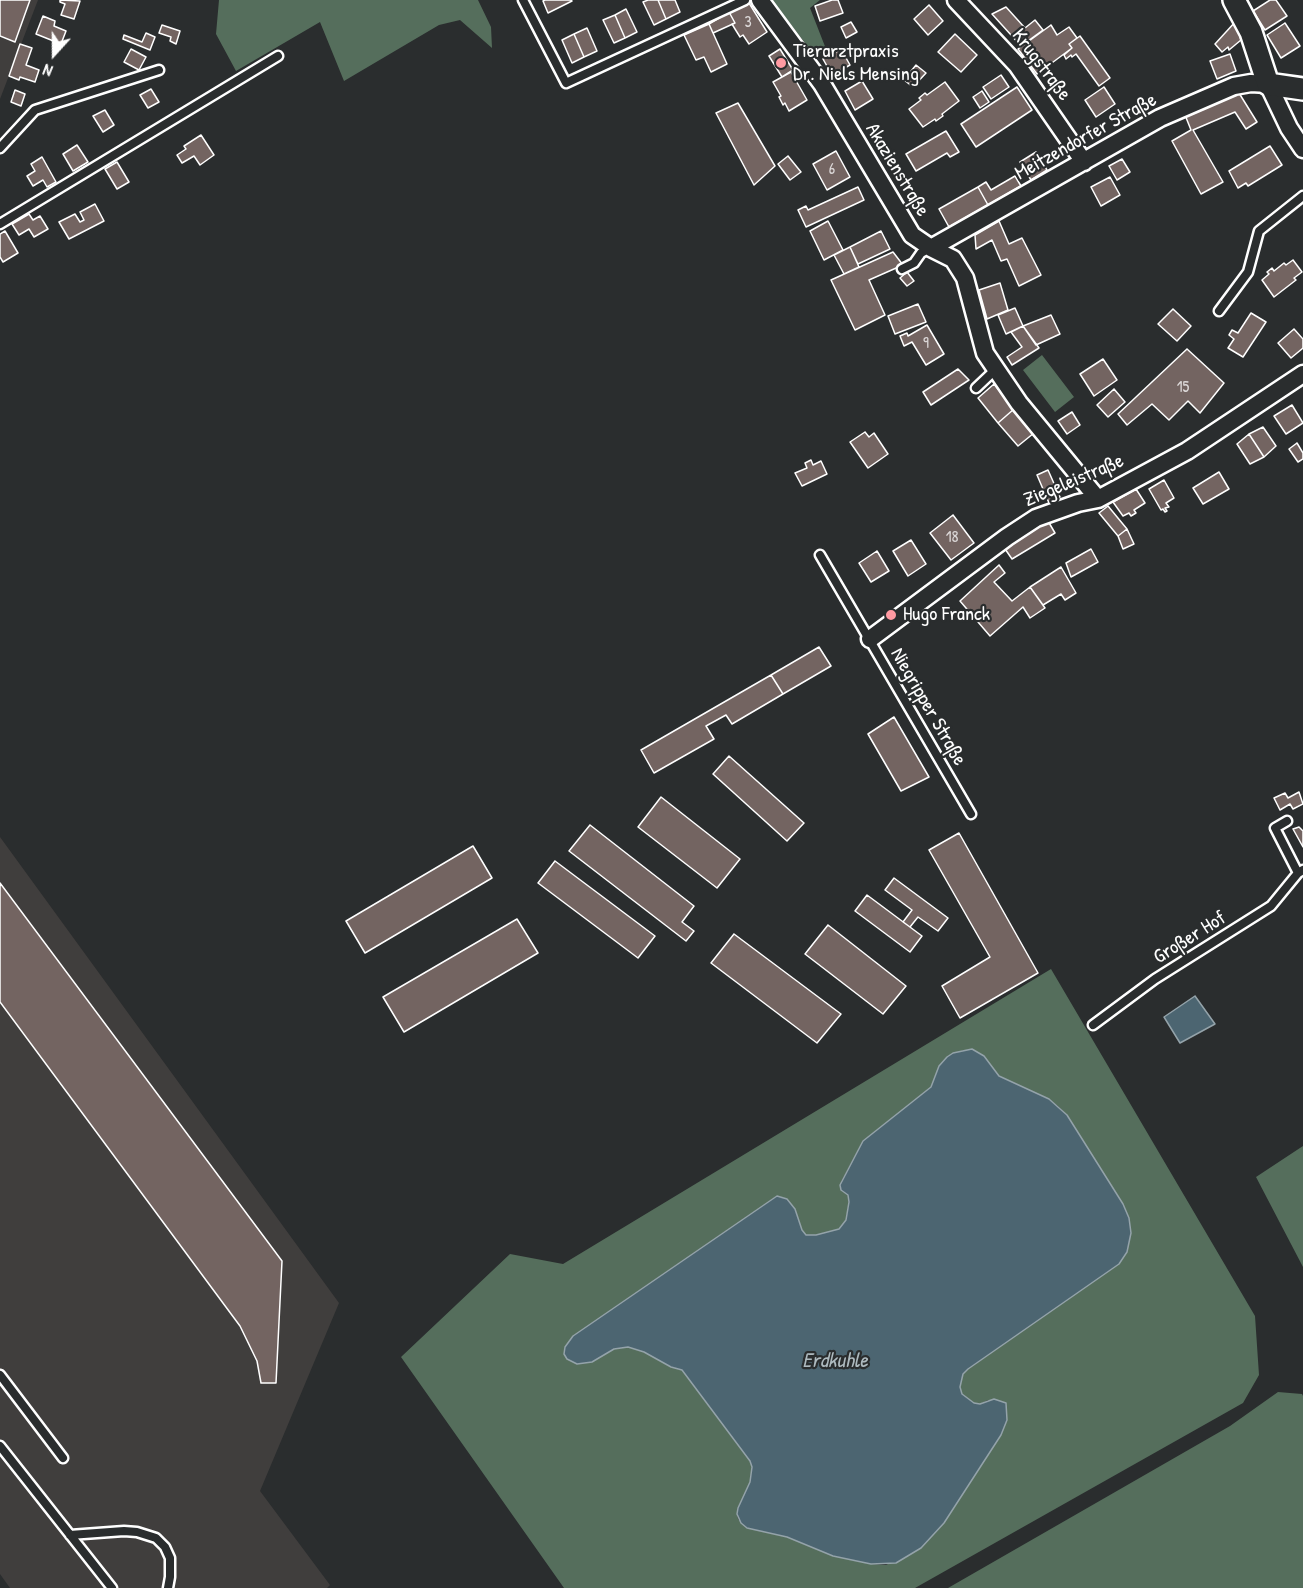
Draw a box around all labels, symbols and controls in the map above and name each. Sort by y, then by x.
house number: 3 [744,13,752,33]
north arrow [24,24,84,84]
street label: Krugstraße [1006,24,1076,106]
place label: Tierarztpraxis Dr. Niels Mensing [793,40,919,87]
marker: Tierarztpraxis Dr. Niels Mensing [774,56,788,70]
text: N [40,59,55,83]
street label: Meitzendorfer Straße [1011,88,1161,186]
street label: Akazienstraße [860,119,934,221]
house number: 6 [829,160,835,180]
house number: 9 [923,334,929,354]
house number: 15 [1177,378,1189,398]
street label: Ziegeleistraße [1021,449,1127,513]
house number: 18 [946,528,958,548]
place label: Hugo Franck [903,603,990,627]
marker: Hugo Franck [884,608,898,622]
street label: Niegripper Straße [885,644,971,770]
street label: Großer Hof [1149,906,1231,970]
water label: Erdkuhle [802,1348,868,1374]

